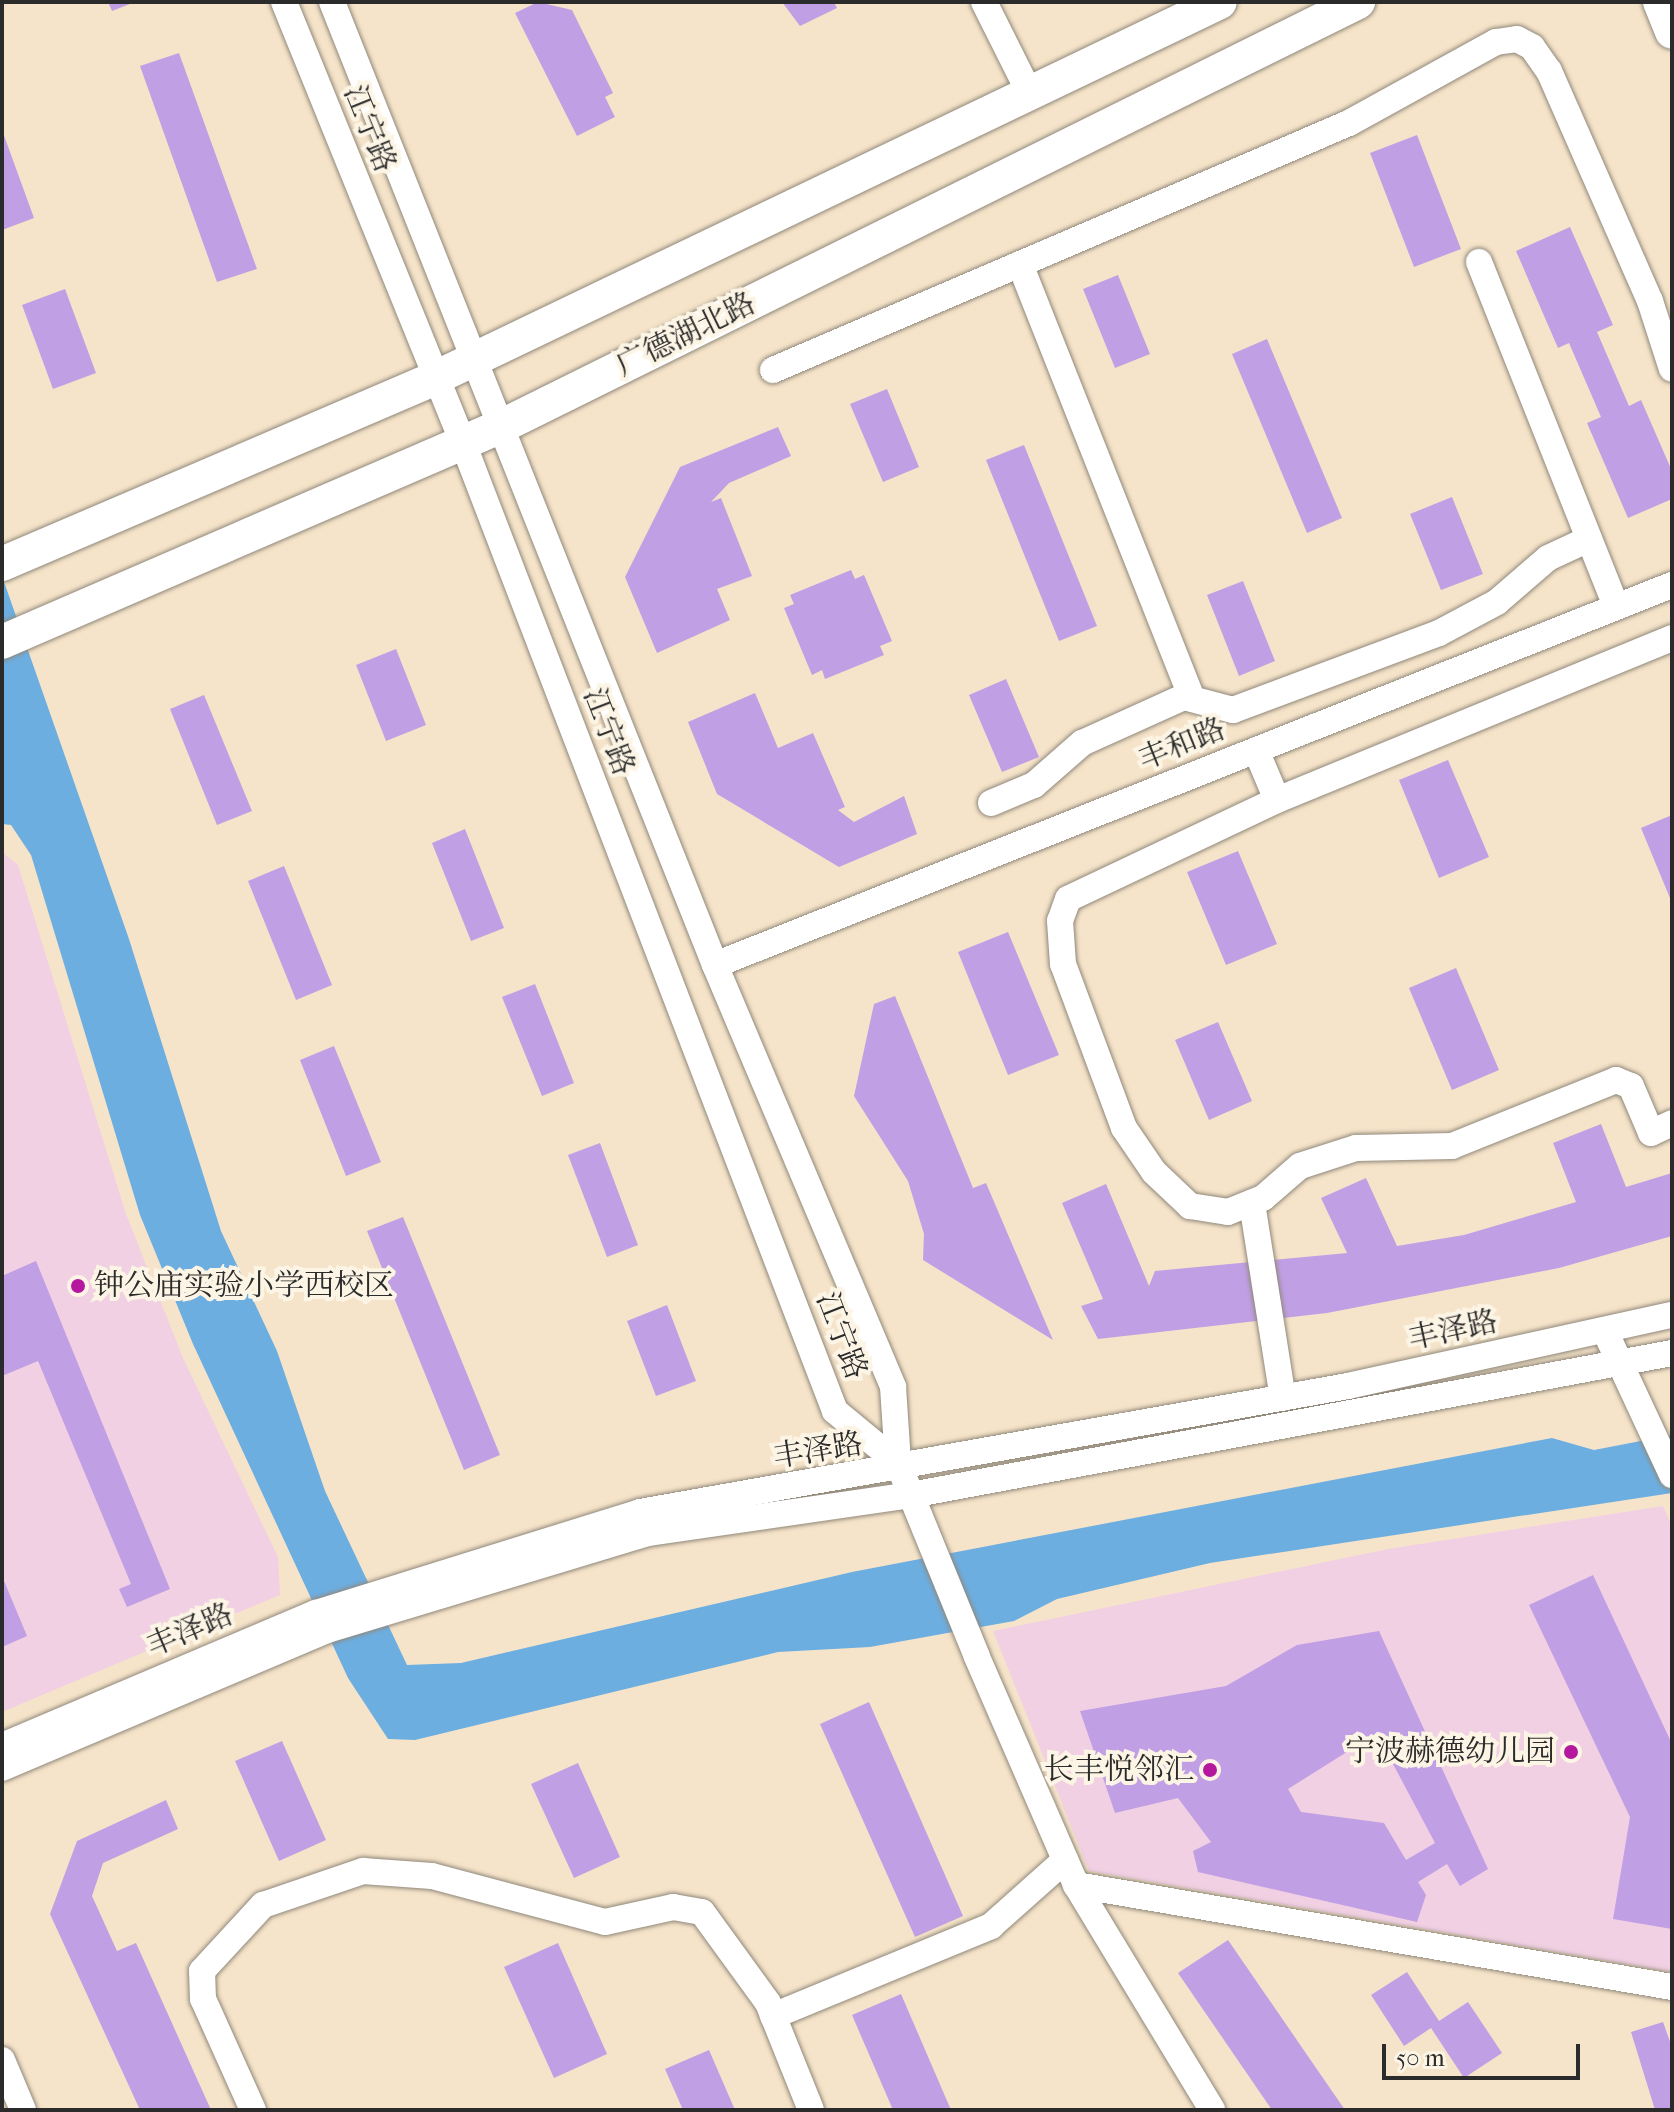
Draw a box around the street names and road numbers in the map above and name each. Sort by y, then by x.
street label: 江宁路 [335,81,403,177]
street label: 广德湖北路 [611,286,761,384]
street label: 江宁路 [575,684,641,780]
street label: 丰和路 [1134,711,1230,779]
street label: 江宁路 [808,1288,874,1384]
street label: 丰泽路 [1405,1304,1501,1358]
street label: 丰泽路 [771,1426,865,1476]
street label: 丰泽路 [142,1597,238,1665]

